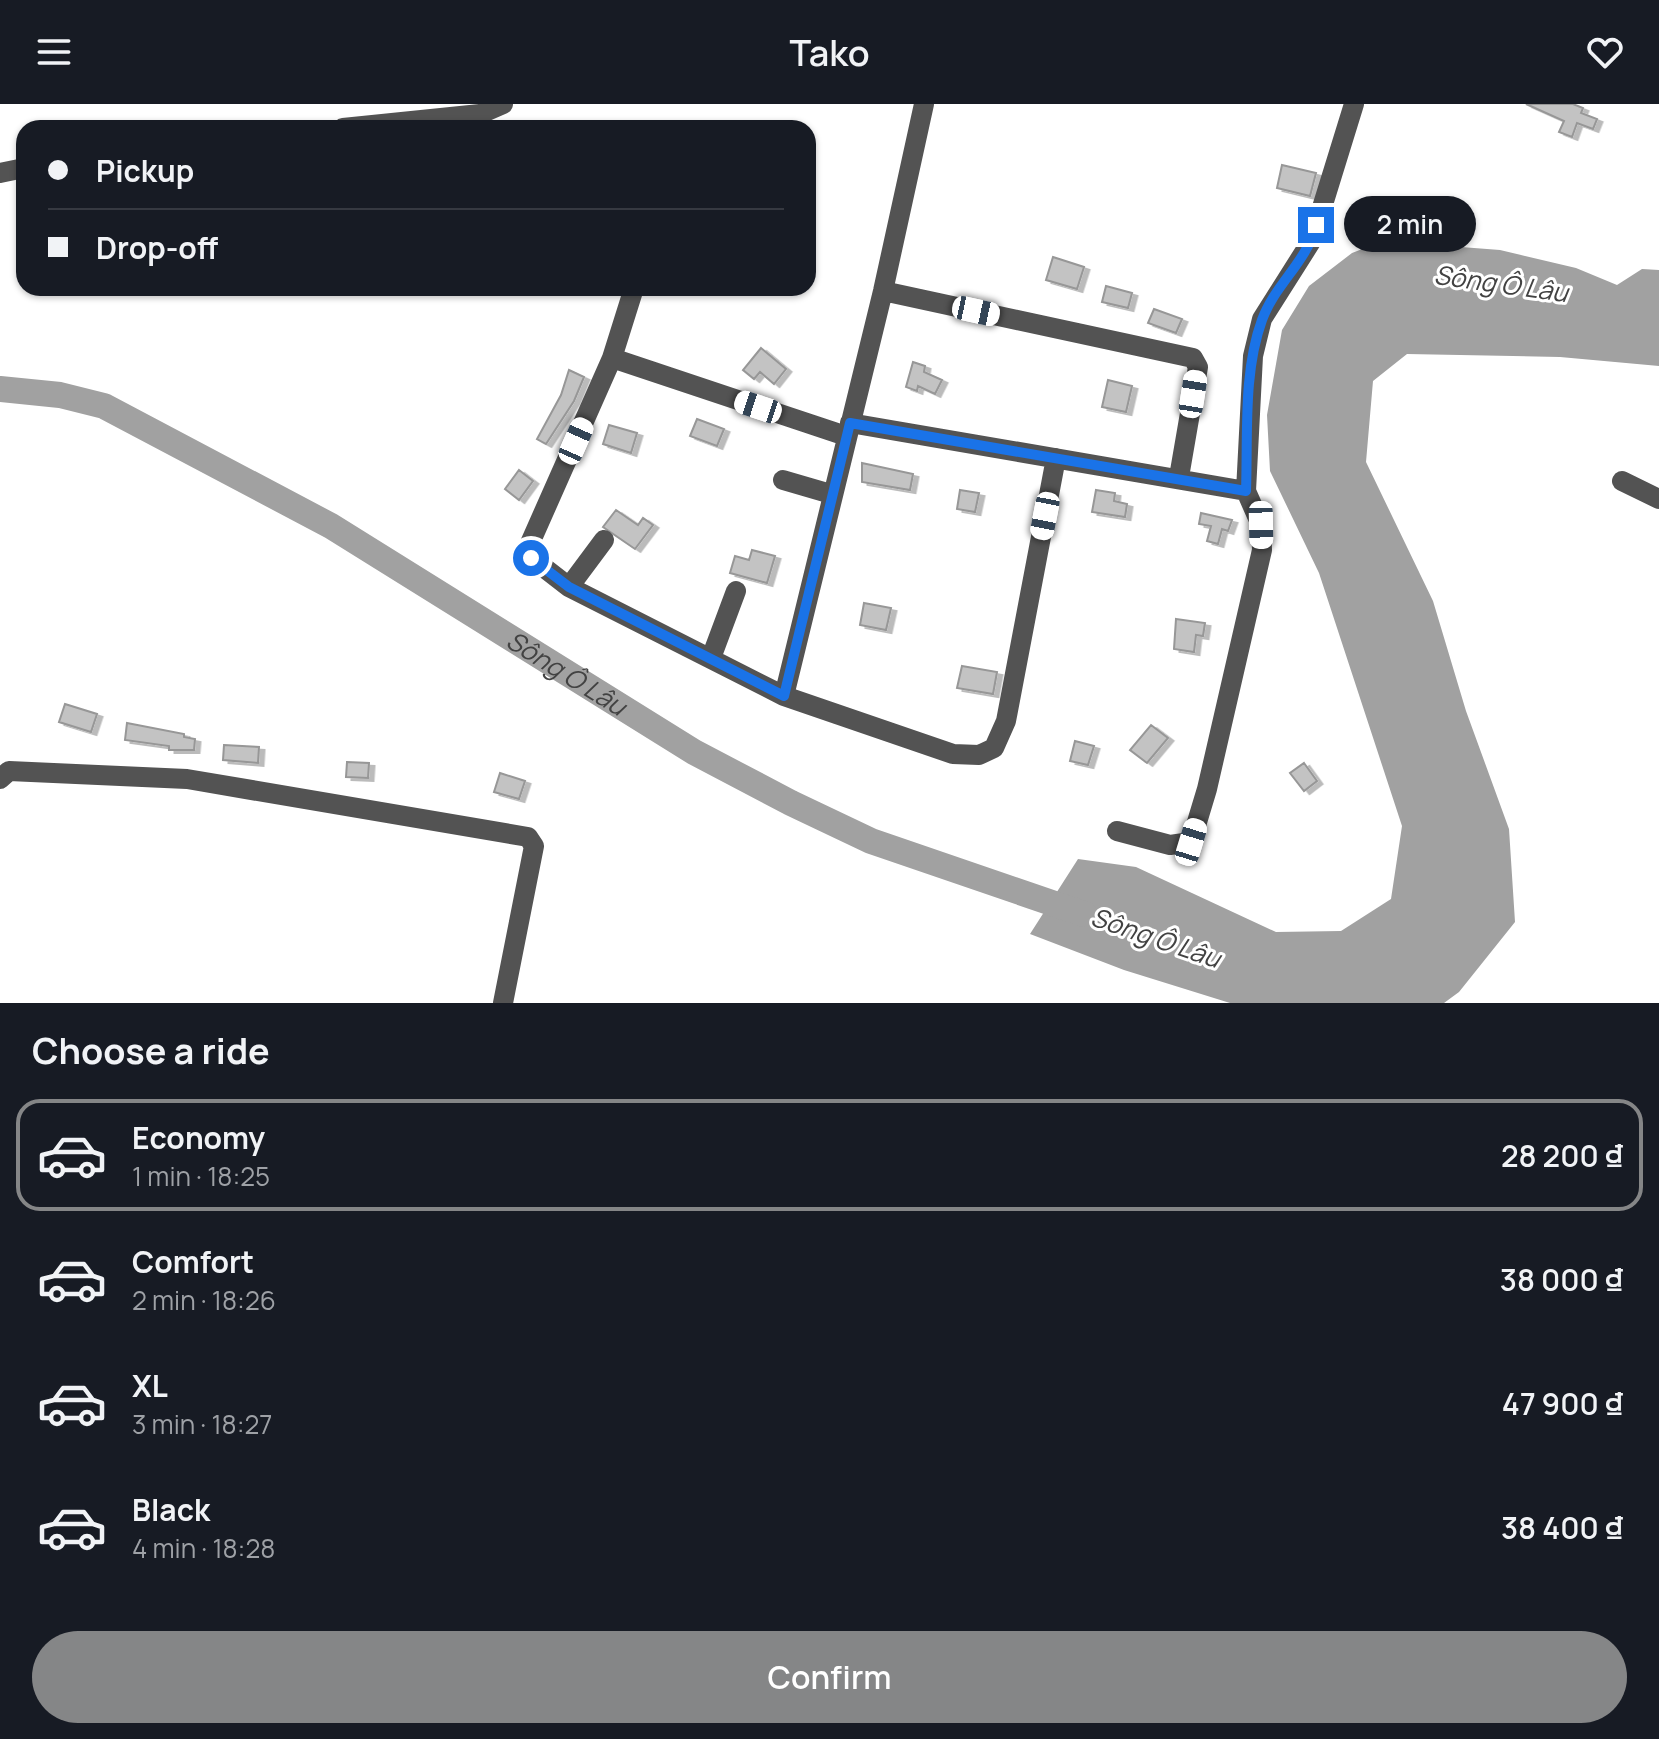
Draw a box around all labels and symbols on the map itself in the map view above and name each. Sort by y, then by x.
callout: 2 min [1344,197,1476,253]
route end [1298,207,1334,243]
water label: Sông Ô Lâu [1432,256,1573,311]
car [950,294,1002,328]
car [1177,368,1209,420]
car [731,388,785,426]
car [555,414,597,468]
car [1029,490,1061,542]
car [1249,501,1273,549]
route start [513,540,549,576]
water label: Sông Ô Lâu [500,622,635,725]
car [1173,816,1209,868]
water label: Sông Ô Lâu [1086,898,1228,977]

